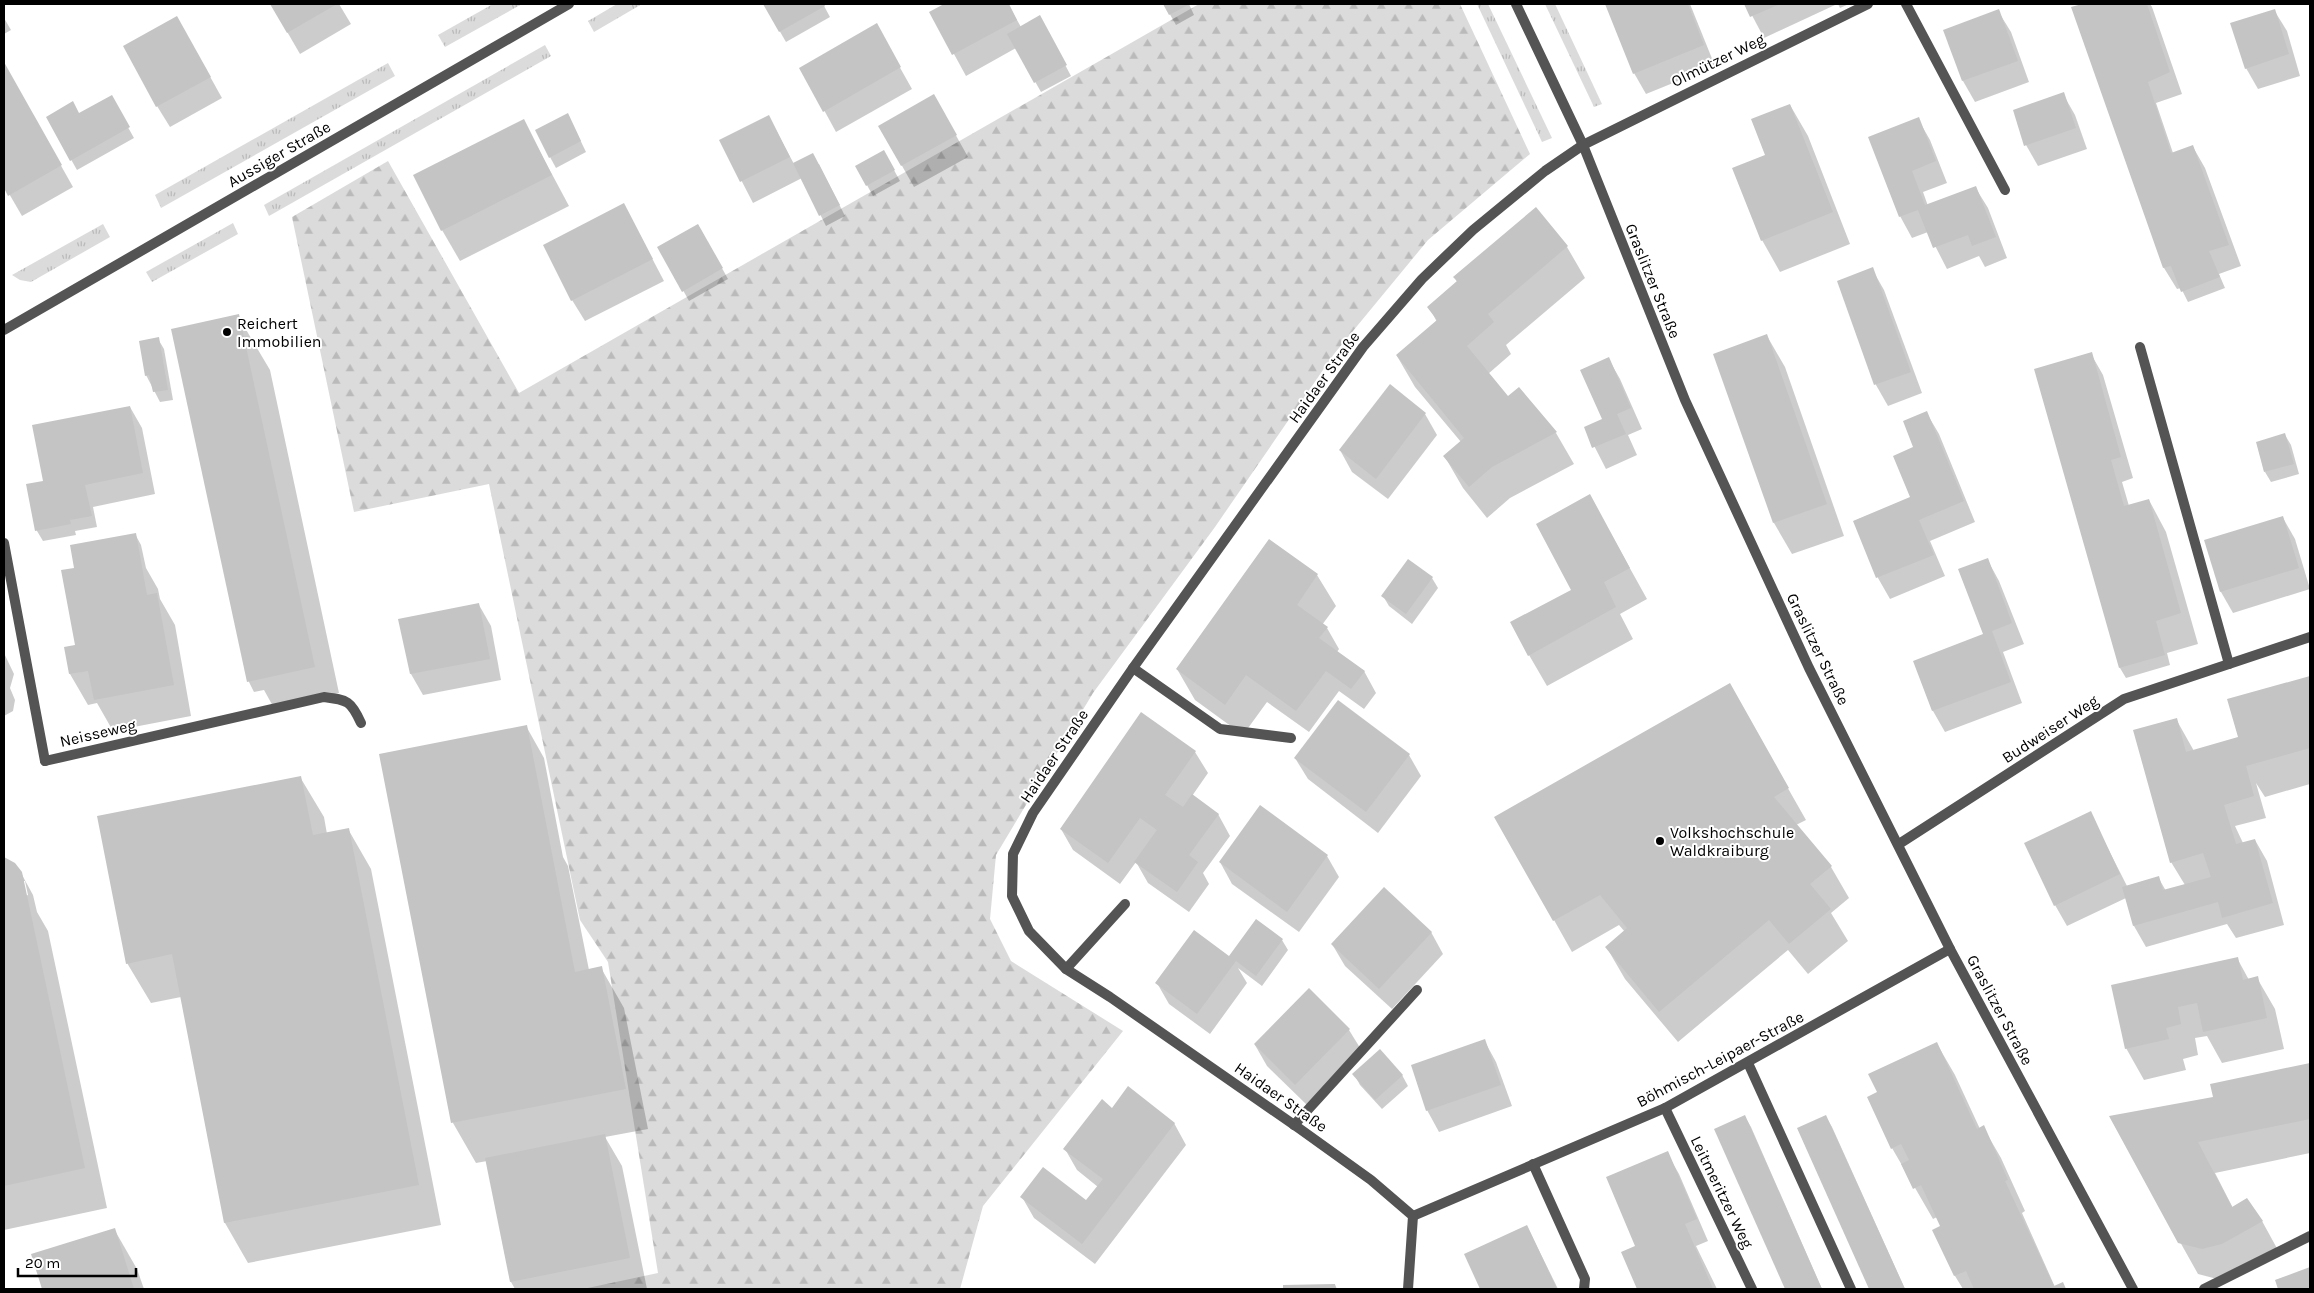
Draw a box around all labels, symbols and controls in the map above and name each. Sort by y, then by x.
street label: Olmützer Weg [1668,29,1768,91]
street label: Aussiger Straße [224,117,334,191]
street label: Graslitzer Straße [1621,221,1685,341]
place label: Reichert Immobilien [237,314,322,351]
marker: Reichert Immobilien [221,326,233,338]
street label: Haidaer Straße [1284,327,1364,427]
street label: Graslitzer Straße [1783,590,1853,708]
street label: Budweiser Weg [1998,691,2102,767]
street label: Haidaer Straße [1016,706,1092,806]
street label: Neisseweg [58,715,138,751]
place label: Volkshochschule Waldkraiburg [1670,823,1794,860]
marker: Volkshochschule Waldkraiburg [1654,835,1666,847]
street label: Graslitzer Straße [1963,952,2037,1068]
street label: Böhmisch-Leipaer-Straße [1633,1007,1807,1111]
street label: Haidaer Straße [1231,1058,1331,1136]
street label: Leitmeritzer Weg [1687,1133,1757,1251]
scale bar [18,1246,135,1278]
text: 20 m [25,1254,60,1272]

